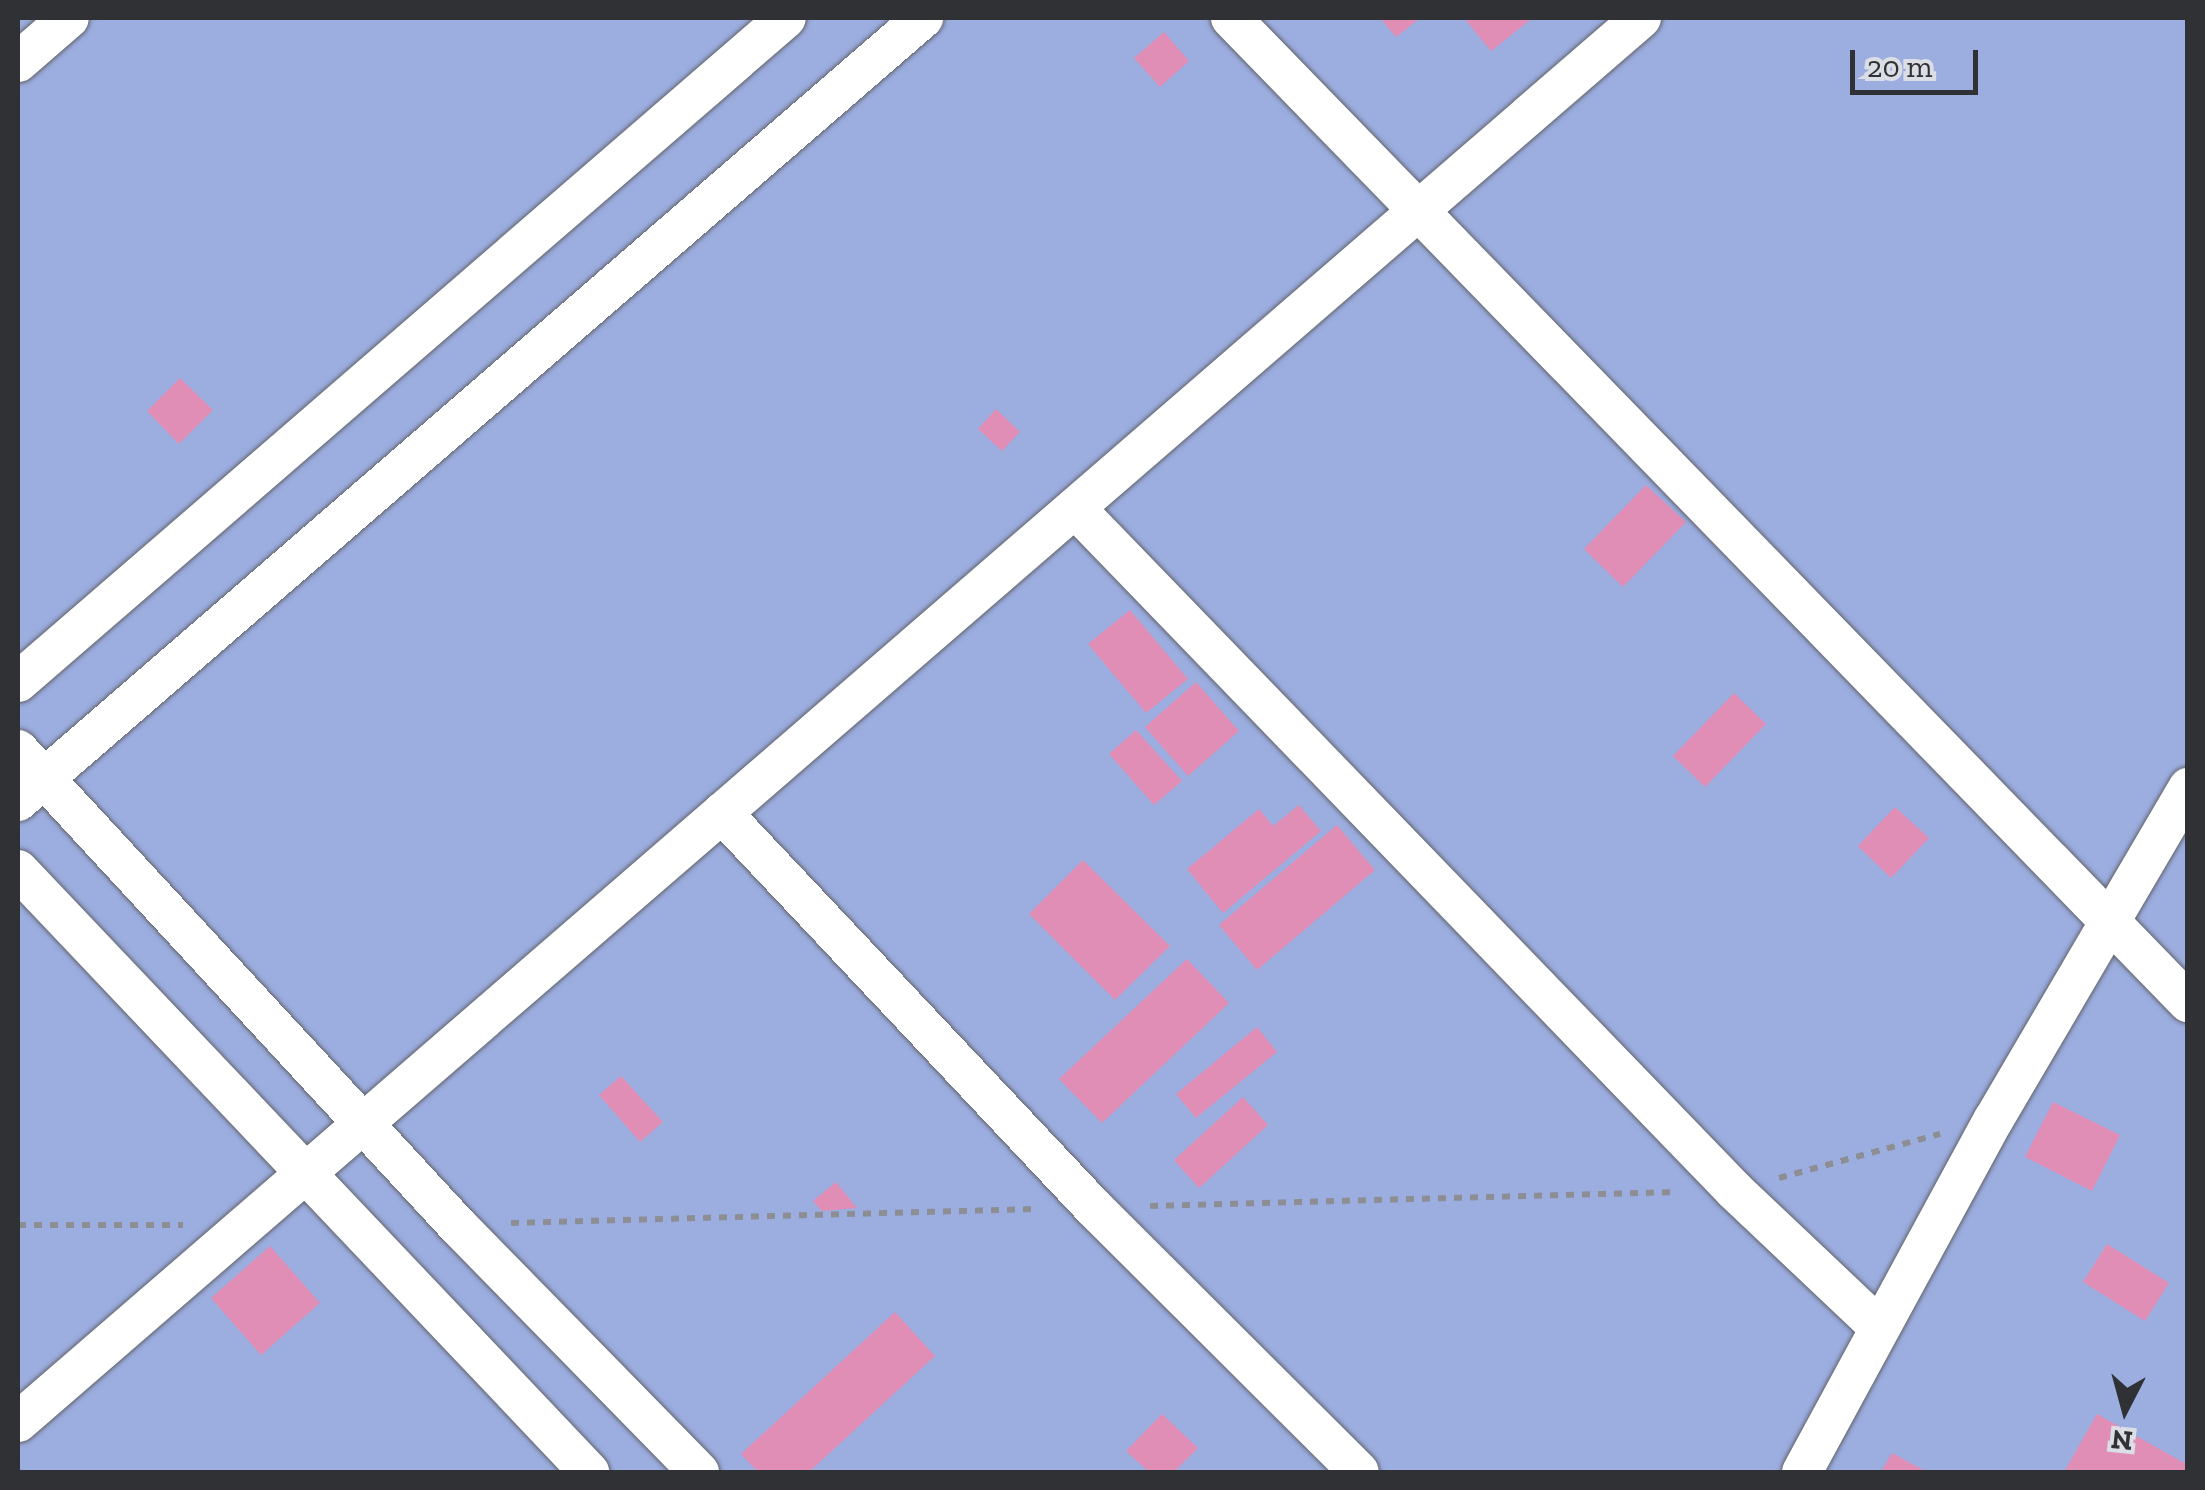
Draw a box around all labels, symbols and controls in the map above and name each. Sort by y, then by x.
scale bar [1855,30,1982,92]
text: 20 m [1867,49,1932,85]
north arrow [2075,1360,2175,1460]
text: N [2110,1423,2134,1458]

